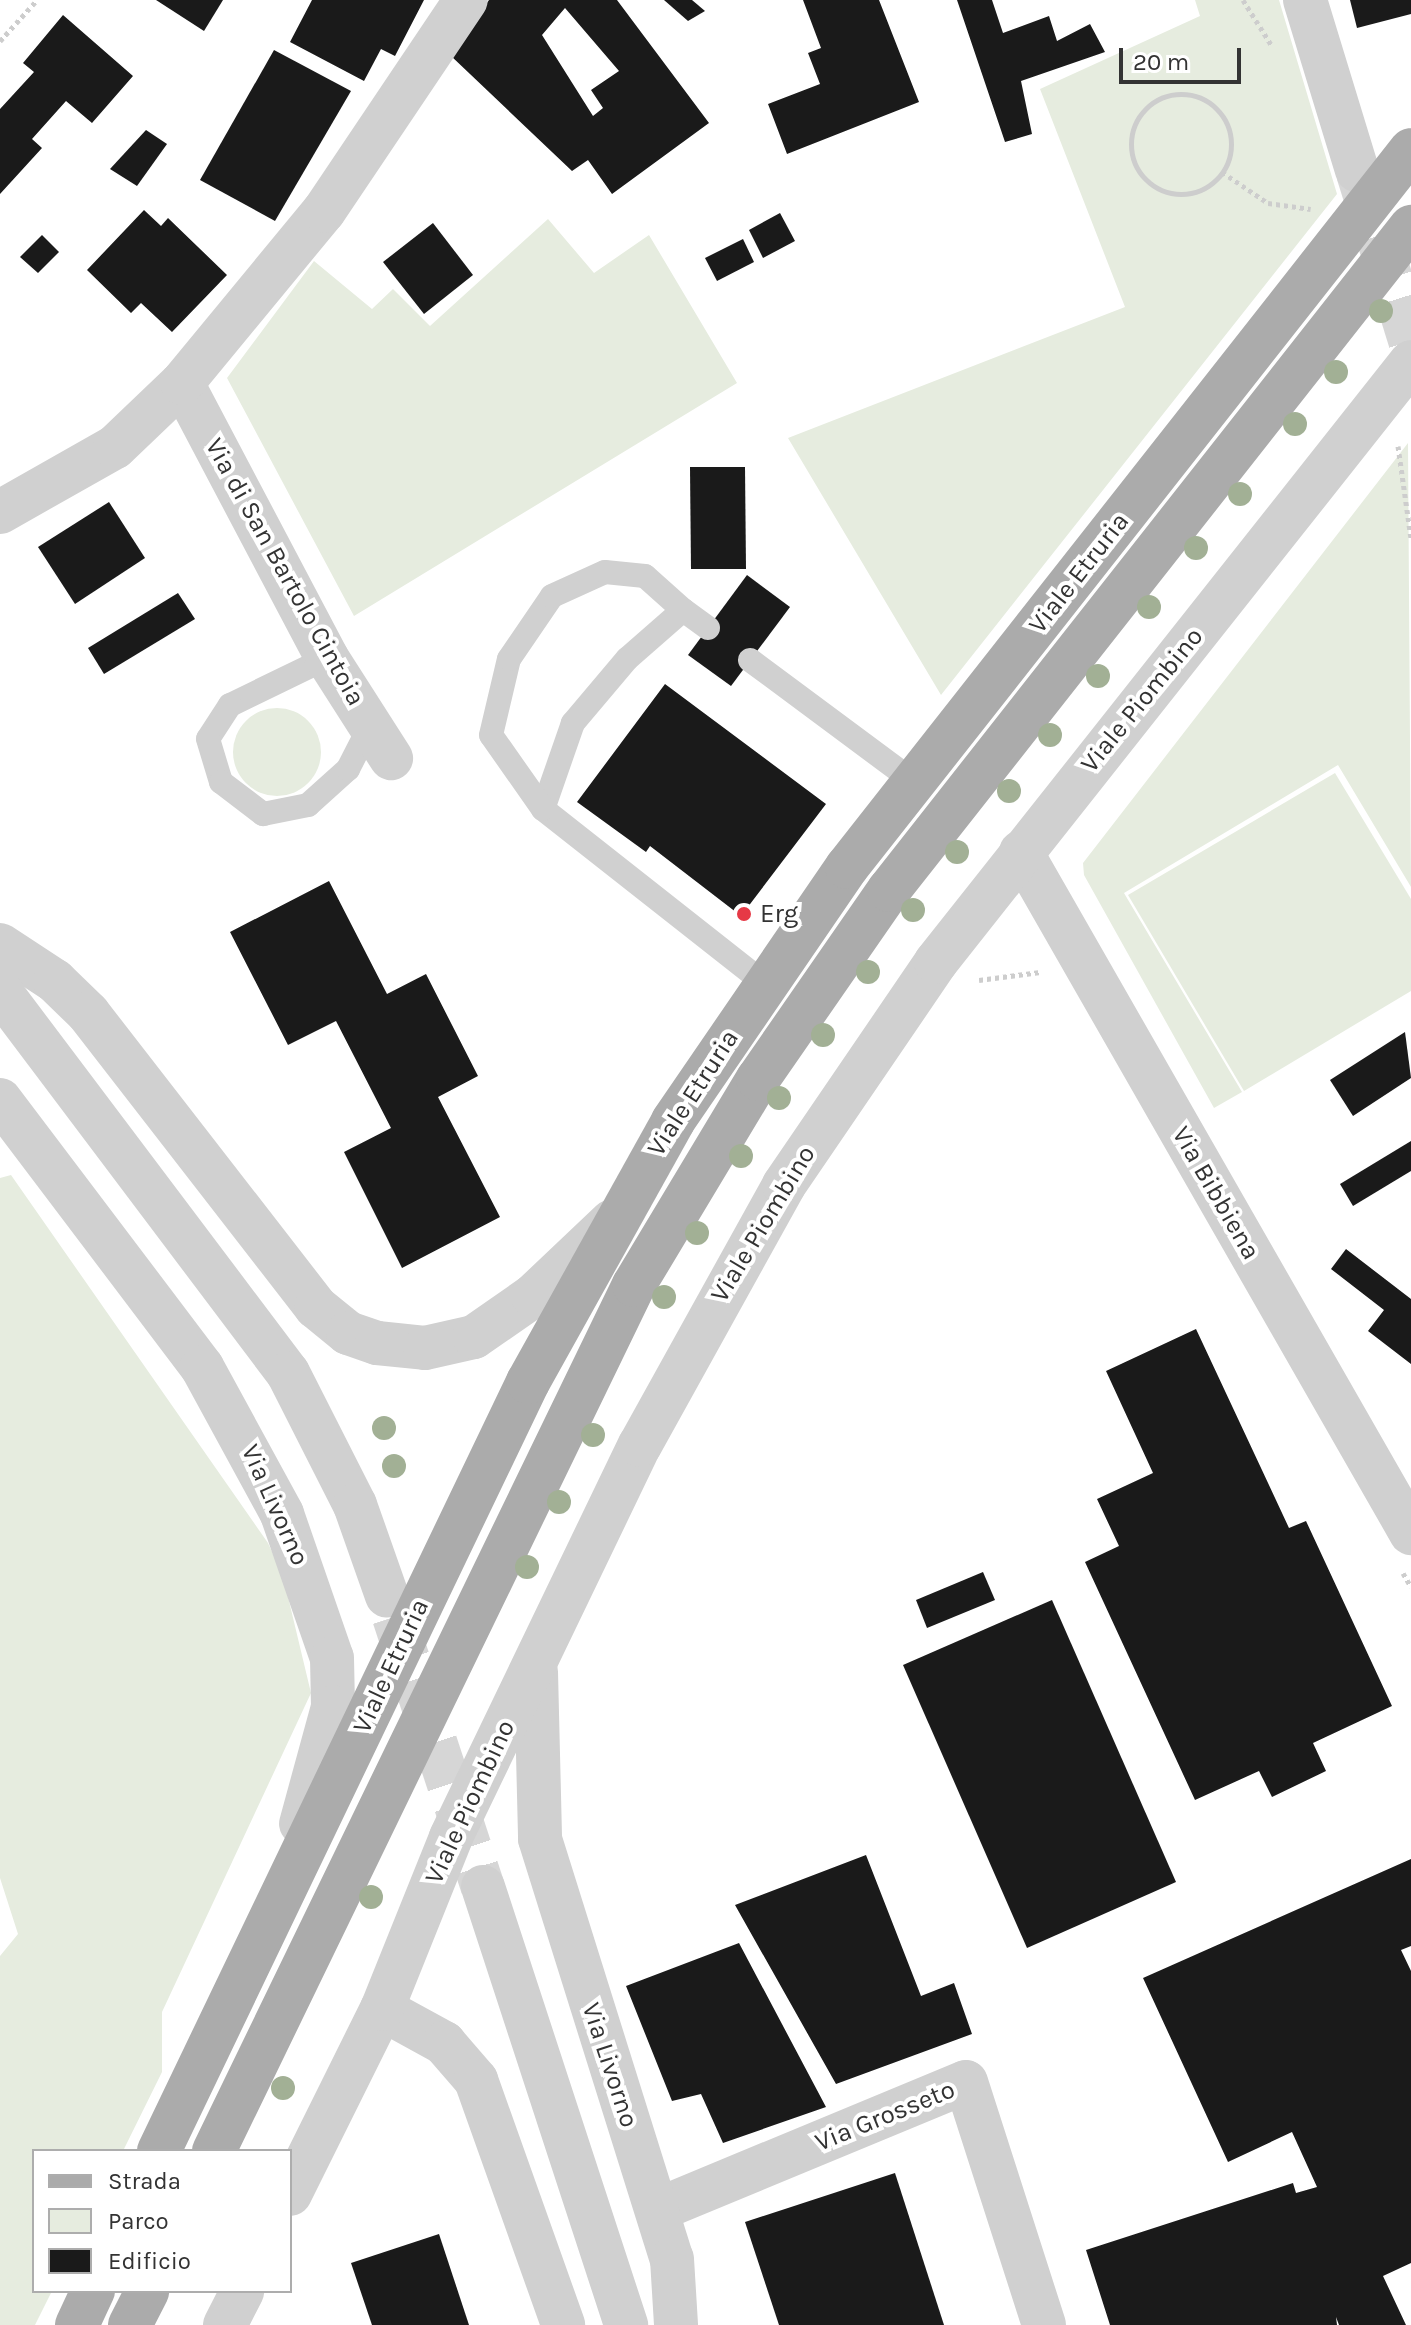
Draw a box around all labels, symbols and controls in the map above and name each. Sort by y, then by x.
scale bar [1123,32,1245,82]
text: 20 m [1133,48,1189,76]
street label: Via di San Bartolo Cintoia [198,433,372,711]
street label: Viale Etruria [1022,506,1136,640]
street label: Viale Piombino [1074,621,1210,779]
place label: Erg [760,898,798,930]
marker: Erg [735,905,753,923]
street label: Viale Etruria [641,1024,745,1162]
street label: Via Bibbiena [1165,1121,1267,1265]
street label: Viale Piombino [704,1140,822,1308]
street label: Via Livorno [234,1440,316,1570]
street label: Viale Etruria [346,1594,436,1738]
street label: Viale Piombino [418,1715,522,1889]
street label: Via Livorno [575,1999,645,2131]
street label: Via Grosseto [811,2074,959,2158]
legend [32,2149,292,2293]
text: Strada [108,2167,181,2195]
text: Parco [108,2207,169,2235]
text: Edificio [108,2247,191,2275]

